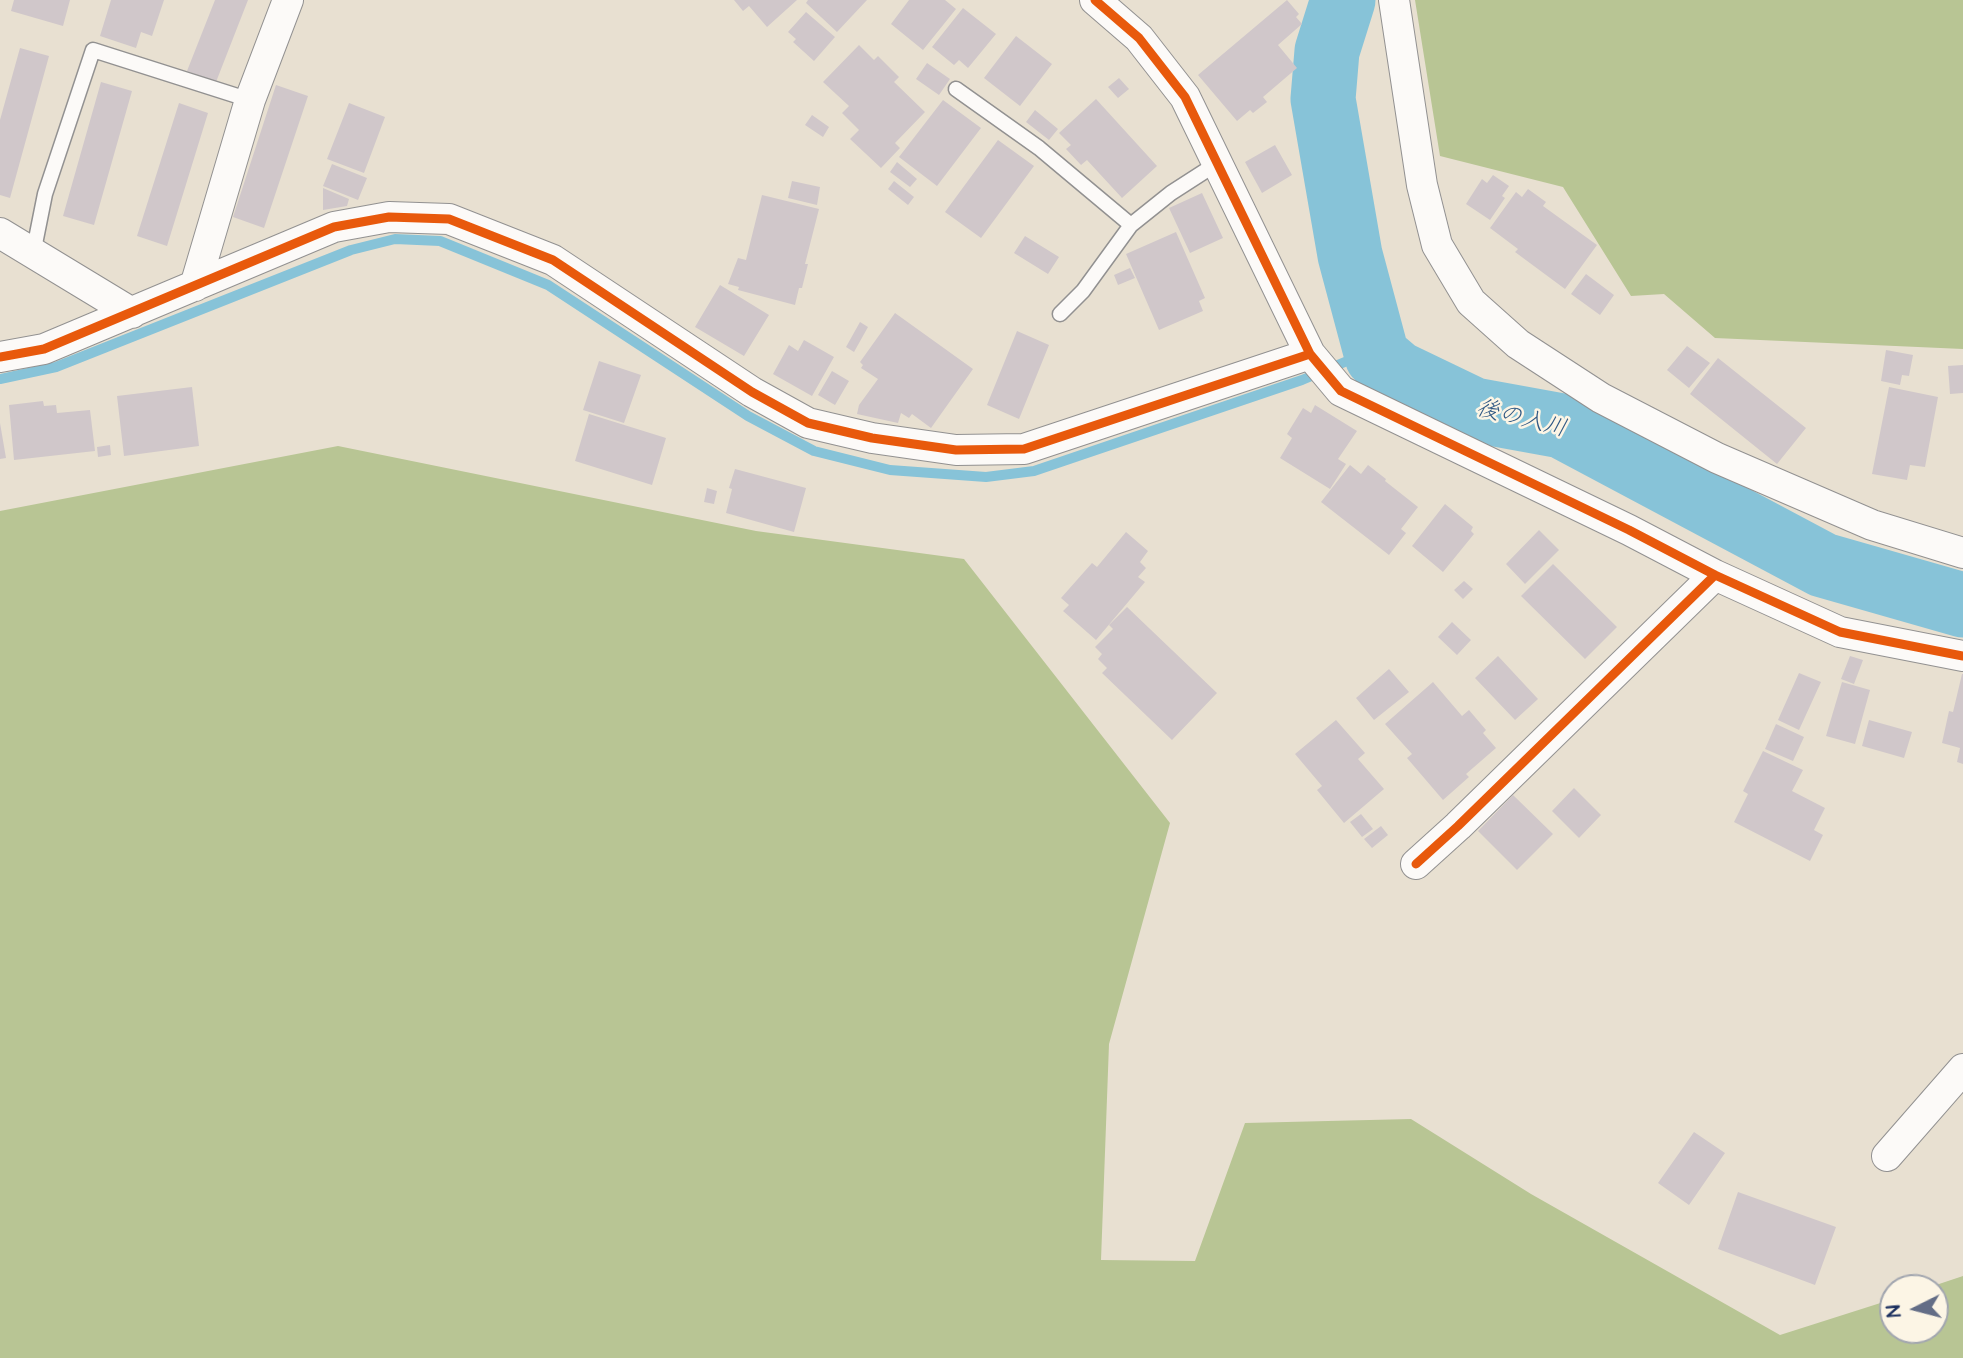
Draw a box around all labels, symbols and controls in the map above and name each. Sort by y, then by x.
water label: 後の入川 [1473,395,1569,445]
north arrow [1879,1274,1949,1344]
text: N [1881,1304,1909,1318]

